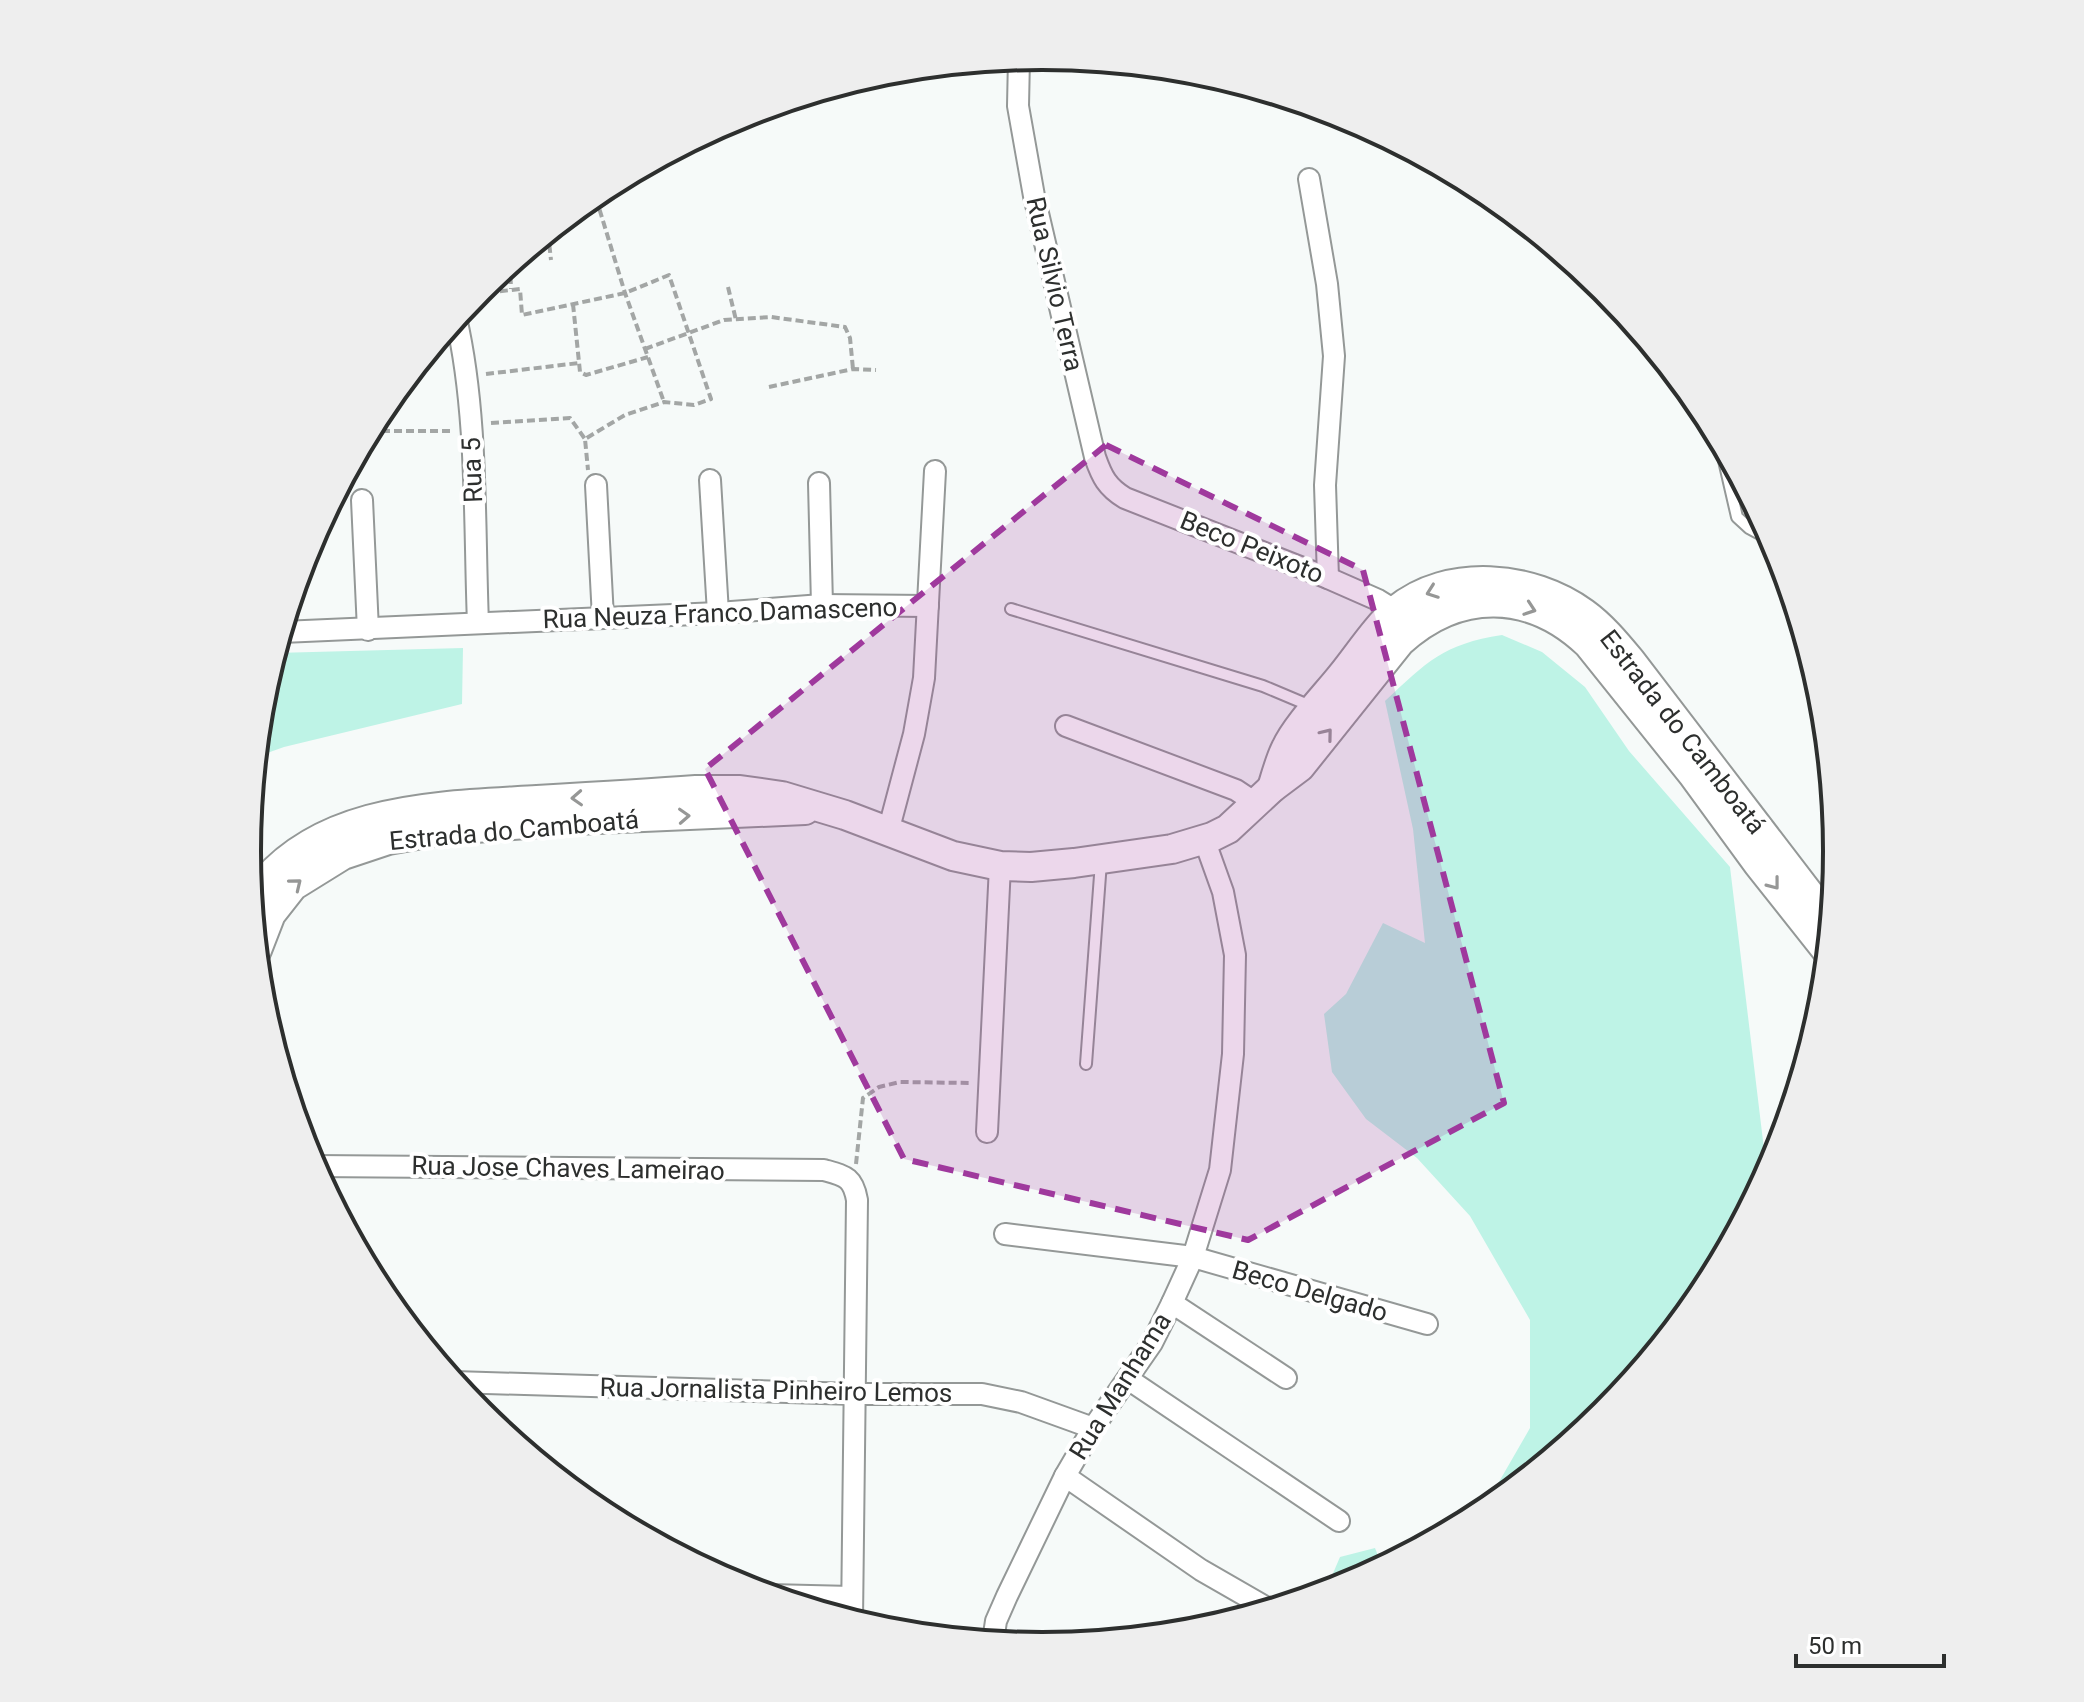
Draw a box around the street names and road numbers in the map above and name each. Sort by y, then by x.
street label: Rua Silvio Terra [1020,194,1090,374]
street label: Rua 5 [456,437,488,503]
street label: Beco Peixoto [1176,505,1328,589]
street label: Rua Neuza Franco Damasceno [542,592,898,634]
street label: Estrada do Camboatá [1594,624,1772,840]
street label: Estrada do Camboatá [388,804,640,856]
street label: Rua Jose Chaves Lameirao [411,1150,725,1186]
street label: Beco Delgado [1229,1254,1391,1328]
street label: Rua Manhama [1063,1307,1177,1465]
street label: Rua Jornalista Pinheiro Lemos [599,1372,953,1408]

